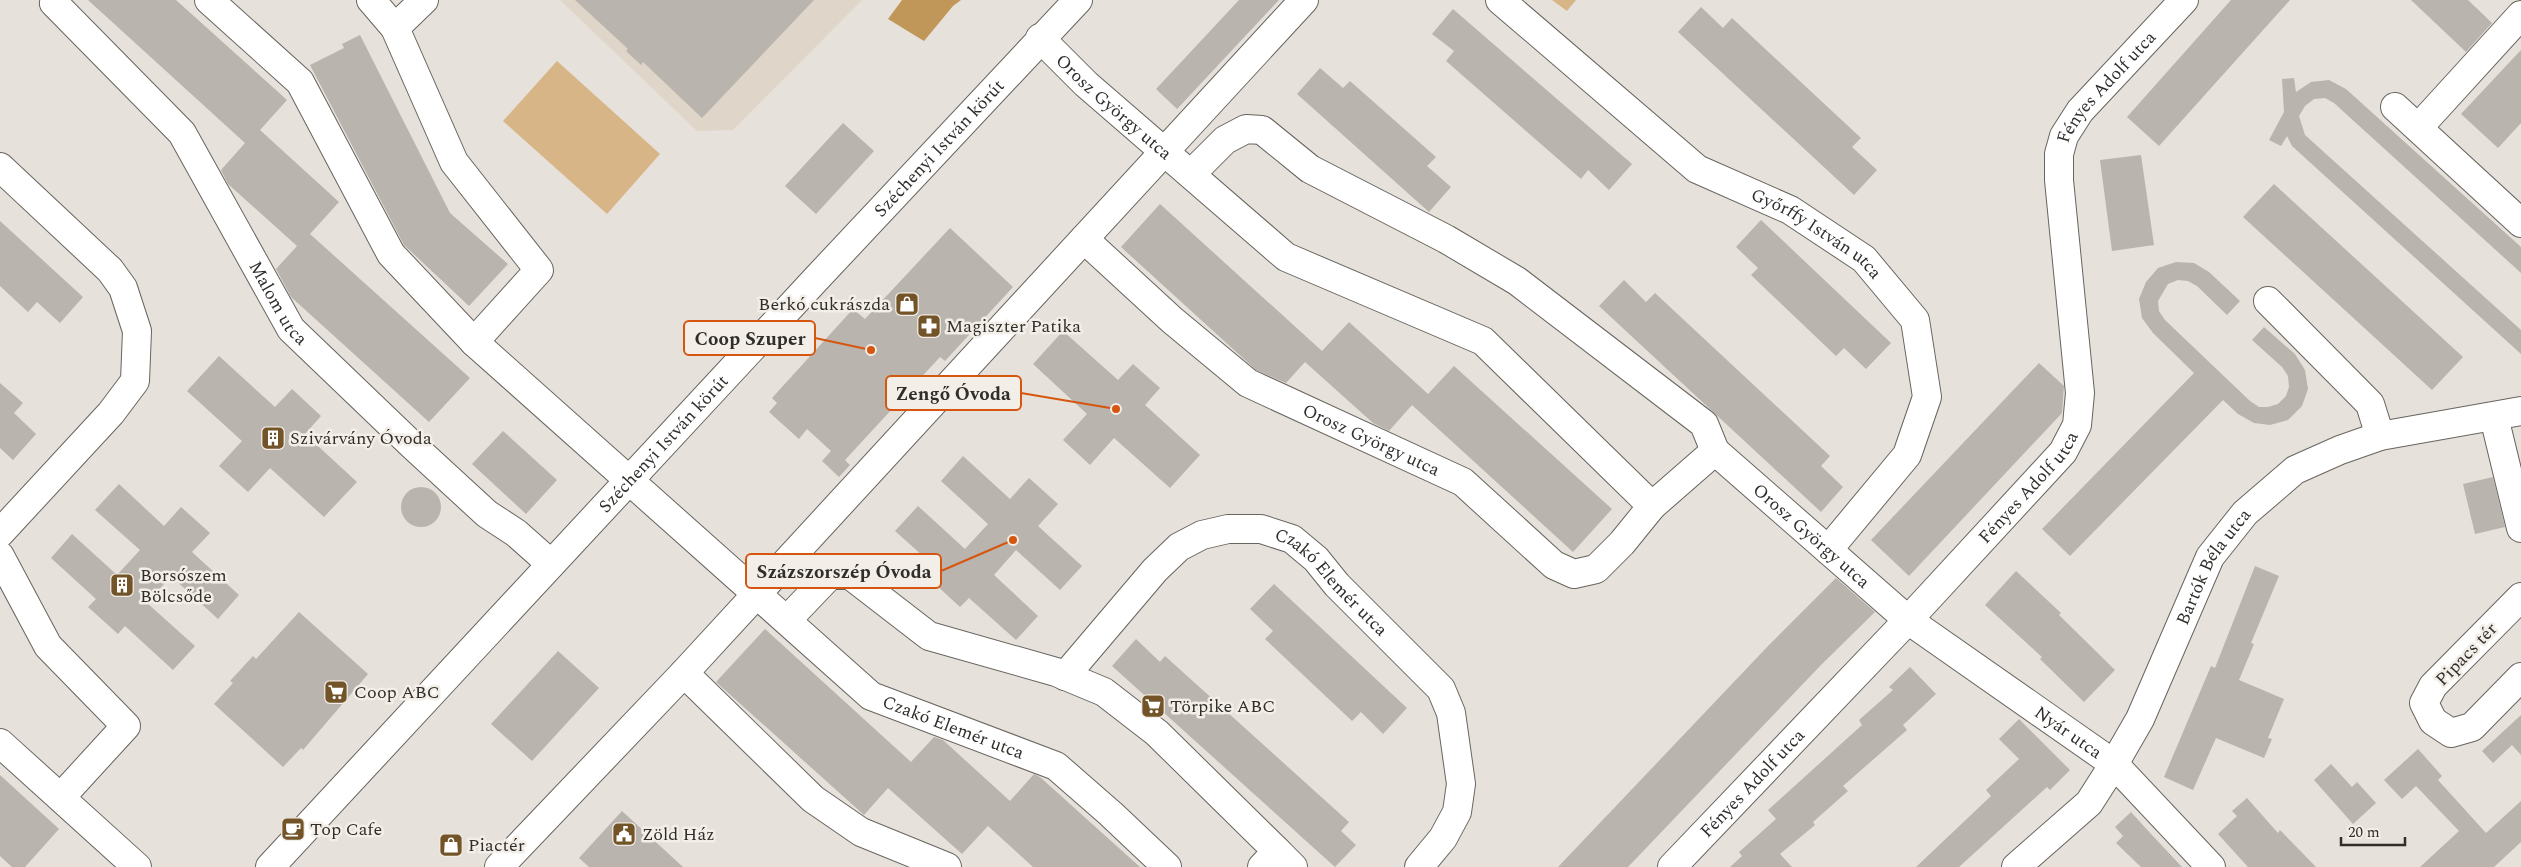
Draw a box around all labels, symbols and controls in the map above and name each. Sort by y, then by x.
street label: Fényes Adolf utca [2050,25,2163,146]
street label: Orosz György utca [1049,48,1178,167]
street label: Széchenyi István körút [868,73,1011,223]
street label: Győrffy István utca [1746,181,1888,285]
street label: Malom utca [242,256,314,352]
place label: Berkó cukrászda [758,291,890,318]
shop icon: Berkó cukrászda [894,291,920,317]
pharmacy icon: Magiszter Patika [916,313,942,339]
place label: Magiszter Patika [946,313,1081,340]
callout: Coop Szuper [684,321,815,355]
text: Coop Szuper [694,325,806,354]
street label: Széchenyi István körút [592,369,735,519]
callout: Zengő Óvoda [886,376,1021,410]
text: Zengő Óvoda [895,380,1011,409]
street label: Orosz György utca [1298,397,1444,484]
building icon: Szivárvány Óvoda [260,425,286,451]
place label: Szivárvány Óvoda [290,425,432,452]
street label: Fényes Adolf utca [1972,427,2086,550]
street label: Orosz György utca [1746,477,1876,595]
street label: Bartók Béla utca [2169,503,2258,629]
street label: Czakó Elemér utca [1271,521,1394,643]
callout: Százszorszép Óvoda [746,554,941,588]
text: Százszorszép Óvoda [757,558,932,587]
place label: Borsószem Bölcsőde [140,562,227,610]
building icon: Borsószem Bölcsőde [109,572,135,598]
street label: Pipacs tér [2429,616,2504,692]
supermarket icon: Coop ABC [323,679,349,705]
place label: Coop ABC [354,679,440,706]
street label: Czakó Elemér utca [878,689,1028,767]
supermarket icon: Törpike ABC [1140,693,1166,719]
place label: Törpike ABC [1170,693,1275,720]
street label: Nyár utca [2029,699,2108,766]
street label: Fényes Adolf utca [1694,723,1811,844]
scale bar [2341,814,2405,846]
cafe icon: Top Cafe [280,816,306,842]
place label: Top Cafe [310,816,382,843]
public building icon: Zöld Ház [611,821,637,847]
place label: Zöld Ház [642,821,715,848]
text: 20 m [2348,821,2380,844]
shop icon: Piactér [438,832,464,858]
place label: Piactér [468,832,525,859]

